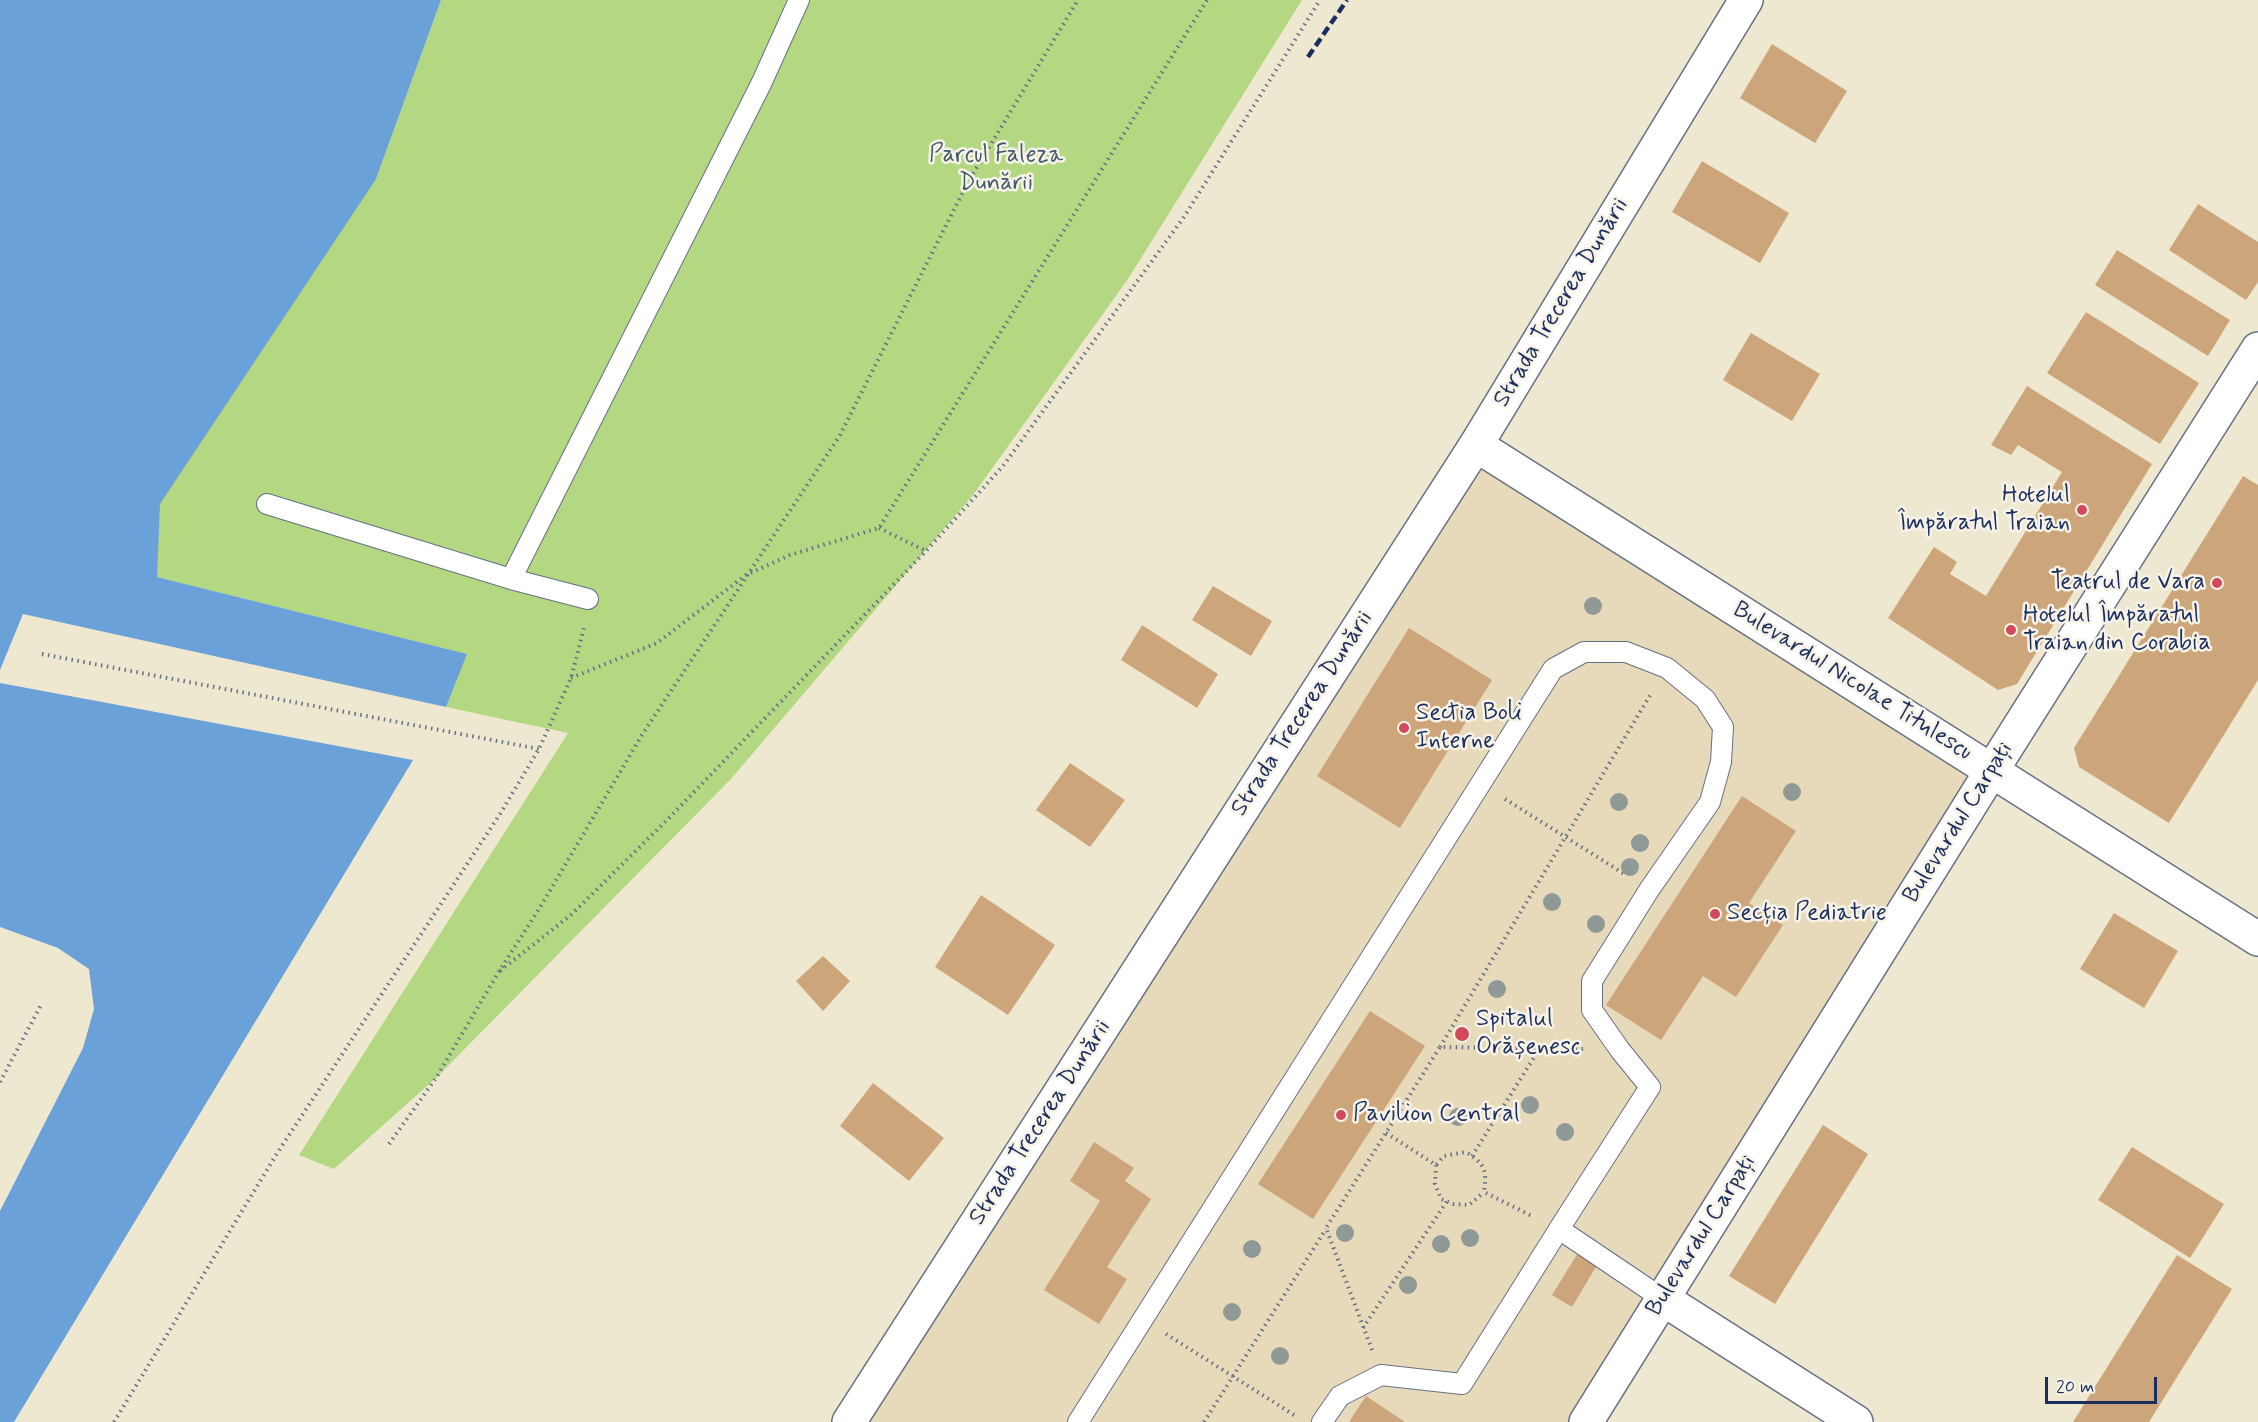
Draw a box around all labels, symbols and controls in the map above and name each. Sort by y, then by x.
park label: Parcul Faleza Dunării [929,142,1063,198]
street label: Strada Trecerea Dunării [1488,193,1636,413]
place label: Hotelul Împăratul Traian [1897,482,2070,538]
marker: Hotelul Împăratul Traian [2075,503,2089,517]
place label: Teatrul de Vara [2051,569,2205,597]
marker: Teatrul de Vara [2210,576,2224,590]
street label: Bulevardul Nicolae Titulescu [1727,596,1977,768]
place label: Hotelul Împăratul Traian din Corabia [2023,602,2211,658]
street label: Strada Trecerea Dunării [1226,606,1380,822]
marker: Hotelul Împăratul Traian din Corabia [2004,623,2018,637]
place label: Sectia Boli Interne [1416,700,1522,756]
marker: Sectia Boli Interne [1397,721,1411,735]
street label: Bulevardul Carpați [1898,737,2020,909]
place label: Secția Pediatrie [1727,900,1887,928]
marker: Secția Pediatrie [1708,907,1722,921]
place label: Spitalul Orășenesc [1476,1006,1580,1062]
street label: Strada Trecerea Dunării [964,1015,1118,1231]
marker: Spitalul Orășenesc [1453,1025,1471,1043]
place label: Pavilion Central [1353,1101,1519,1129]
marker: Pavilion Central [1334,1108,1348,1122]
street label: Bulevardul Carpați [1641,1150,1763,1322]
scale bar [2048,1365,2160,1403]
text: 20 m [2056,1375,2094,1399]

